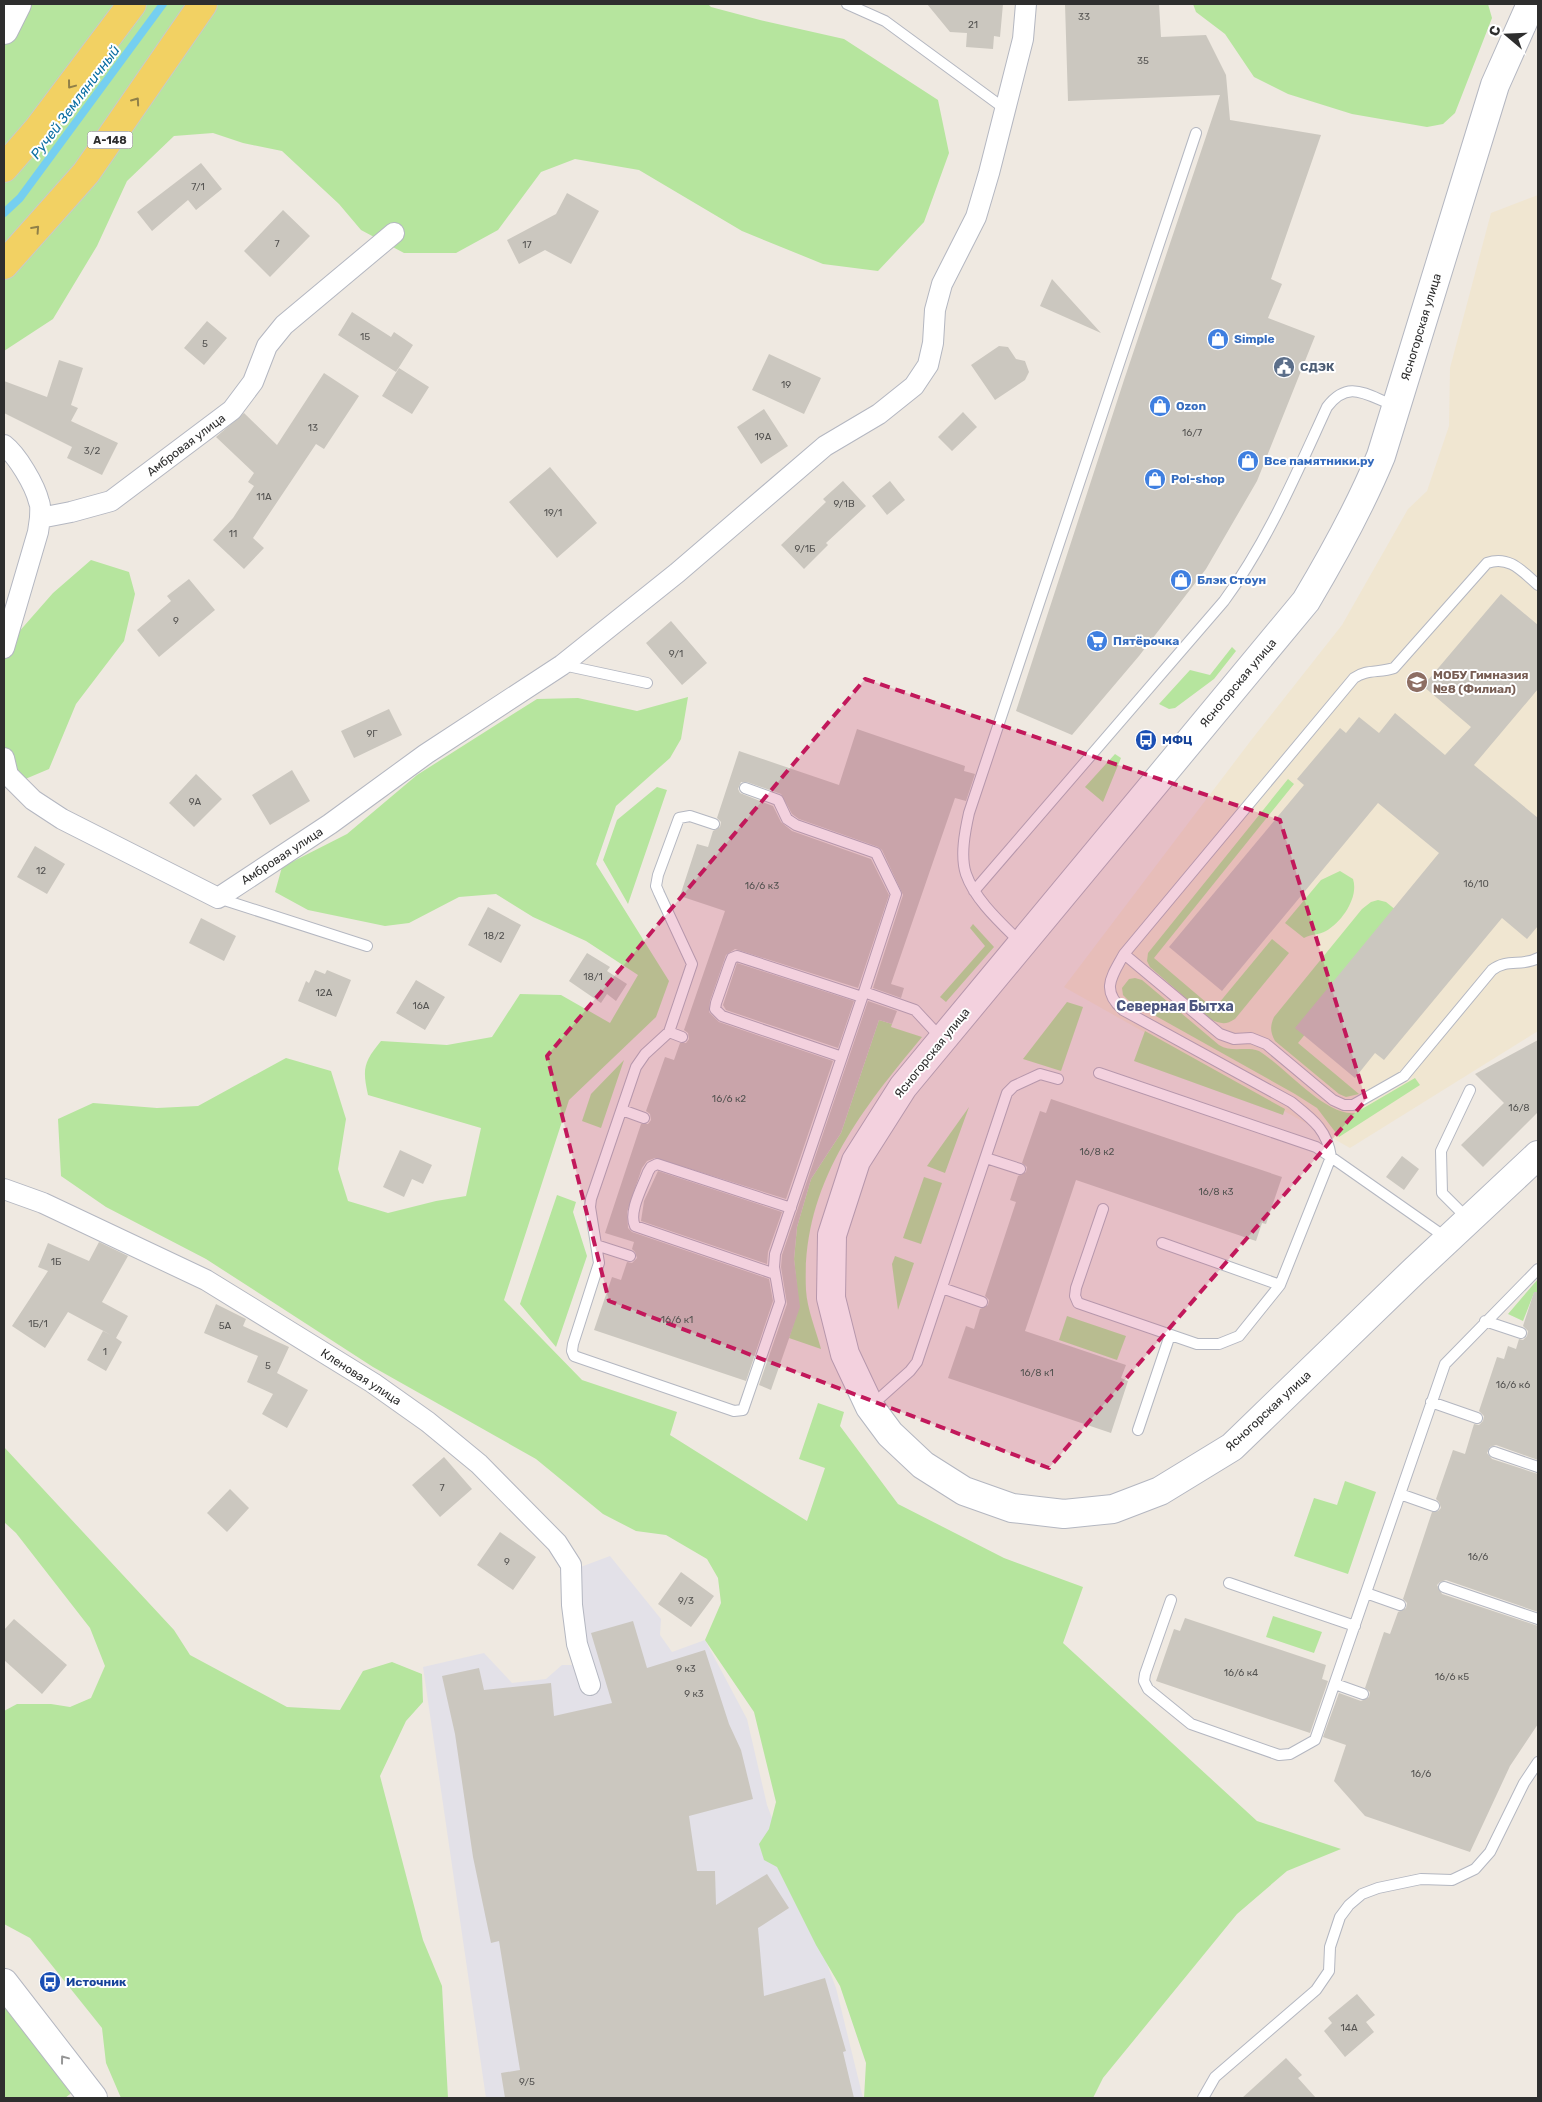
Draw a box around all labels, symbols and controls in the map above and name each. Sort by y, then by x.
north arrow [1482,10,1532,60]
house number: 33 [1078,11,1090,23]
house number: 21 [968,19,978,31]
text: С [1486,23,1505,38]
water label: Ручей Земляничный [27,42,124,162]
house number: 35 [1137,55,1149,67]
one-way arrow [68,79,77,89]
one-way arrow [130,98,139,107]
road number: А-148 [88,132,132,148]
house number: 7/1 [191,181,205,193]
one-way arrow [30,226,39,235]
house number: 7 [274,238,280,250]
house number: 17 [522,239,532,251]
street label: Ясногорская улица [1398,272,1444,382]
shop icon: Simple [1206,327,1230,351]
house number: 15 [360,331,370,343]
place label: Simple [1234,332,1275,346]
house number: 5 [202,338,208,350]
public building icon: СДЭК [1272,355,1296,379]
place label: СДЭК [1300,360,1335,374]
house number: 19 [781,379,791,391]
shop icon: Ozon [1148,394,1172,418]
place label: Ozon [1176,399,1206,413]
street label: Амбровая улица [144,411,228,479]
house number: 13 [308,422,318,434]
house number: 16/7 [1182,427,1202,439]
house number: 19А [755,431,772,443]
house number: 3/2 [84,445,100,457]
shop icon: Все памятники.ру [1236,449,1260,473]
place label: Все памятники.ру [1264,454,1374,468]
shop icon: Pol-shop [1143,467,1167,491]
place label: Pol-shop [1171,472,1225,486]
house number: 11А [256,491,272,503]
house number: 9/1В [833,498,855,510]
house number: 19/1 [544,507,562,519]
house number: 11 [229,528,237,540]
house number: 9/1Б [795,543,816,555]
shop icon: Блэк Стоун [1169,568,1193,592]
place label: Блэк Стоун [1197,573,1266,587]
house number: 9 [173,615,179,627]
supermarket icon: Пятёрочка [1085,629,1109,653]
place label: Пятёрочка [1113,634,1179,648]
street label: Ясногорская улица [1197,636,1279,730]
house number: 9/1 [669,648,683,660]
place label: МОБУ Гимназия №8 (Филиал) [1433,668,1529,696]
school or university icon: МОБУ Гимназия №8 (Филиал) [1405,670,1429,694]
house number: 9Г [366,728,378,740]
bus stop icon: МФЦ [1134,728,1158,752]
place label: МФЦ [1162,733,1192,747]
house number: 9А [189,796,202,808]
street label: Амбровая улица [239,824,325,888]
house number: 12 [36,865,46,877]
house number: 16/10 [1463,878,1489,890]
house number: 16/6 к3 [745,880,779,892]
house number: 18/2 [483,930,505,942]
house number: 18/1 [583,971,603,983]
house number: 12А [316,987,333,999]
district label: Северная Бытха [1116,998,1234,1015]
house number: 16А [412,1000,430,1012]
street label: Ясногорская улица [891,1005,973,1101]
house number: 16/6 к2 [712,1093,746,1105]
house number: 16/8 [1508,1102,1530,1114]
house number: 16/8 к2 [1080,1146,1115,1158]
house number: 16/8 к3 [1198,1186,1234,1198]
house number: 1Б [51,1256,62,1268]
house number: 16/6 к1 [661,1314,693,1326]
house number: 1Б/1 [28,1318,48,1330]
house number: 5А [219,1320,232,1332]
house number: 1 [103,1346,107,1358]
street label: Кленовая улица [318,1346,404,1408]
house number: 5 [265,1360,271,1372]
house number: 16/8 к1 [1020,1367,1054,1379]
street label: Ясногорская улица [1222,1368,1314,1454]
house number: 16/6 к6 [1496,1379,1530,1391]
house number: 7 [439,1482,445,1494]
house number: 16/6 [1468,1551,1488,1563]
house number: 9 [504,1556,510,1568]
house number: 9/3 [678,1595,694,1607]
house number: 9 к3 [676,1663,696,1675]
house number: 16/6 к4 [1224,1667,1258,1679]
house number: 16/6 к5 [1435,1671,1469,1683]
house number: 9 к3 [684,1688,704,1700]
house number: 16/6 [1411,1768,1431,1780]
bus stop icon: Источник [38,1970,62,1994]
place label: Источник [66,1975,127,1989]
house number: 14А [1340,2022,1358,2034]
one-way arrow [62,2056,70,2065]
house number: 9/5 [519,2076,535,2088]

